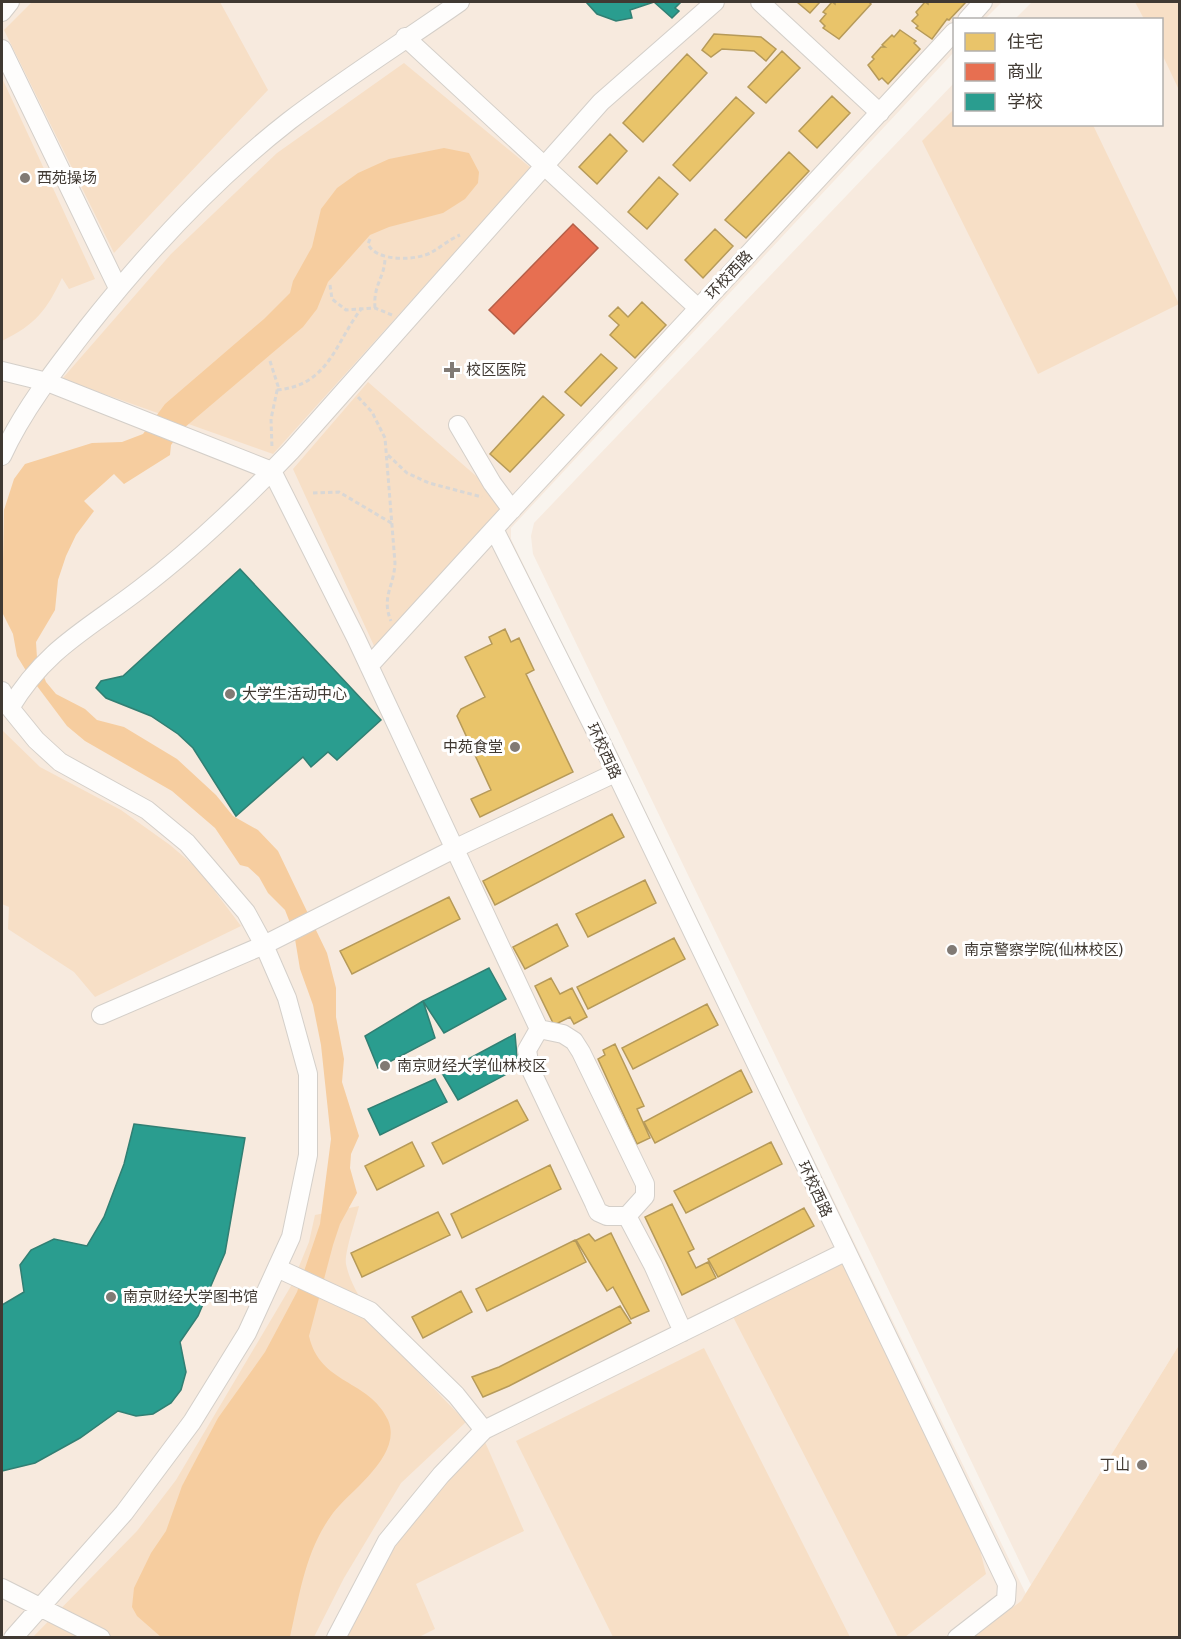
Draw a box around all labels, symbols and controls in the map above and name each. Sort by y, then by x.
legend [953,18,1163,126]
text: 住宅 [1007,31,1043,53]
text: 商业 [1007,61,1043,83]
text: 学校 [1007,91,1043,113]
place label: 西苑操场 [37,169,97,187]
marker: 西苑操场 [18,171,32,185]
street label: 环校西路 [702,247,756,303]
marker: 校区医院 [443,361,461,379]
place label: 校区医院 [466,361,526,379]
place label: 大学生活动中心 [242,685,347,703]
marker: 大学生活动中心 [223,687,237,701]
street label: 环校西路 [583,720,625,782]
place label: 中苑食堂 [443,738,503,756]
marker: 中苑食堂 [508,740,522,754]
place label: 南京警察学院(仙林校区) [964,941,1123,959]
marker: 南京警察学院(仙林校区) [945,943,959,957]
place label: 南京财经大学仙林校区 [397,1057,547,1075]
marker: 南京财经大学仙林校区 [378,1059,392,1073]
street label: 环校西路 [794,1158,836,1220]
place label: 南京财经大学图书馆 [123,1288,258,1306]
marker: 南京财经大学图书馆 [104,1290,118,1304]
place label: 丁山 [1100,1456,1130,1474]
marker: 丁山 [1135,1458,1149,1472]

